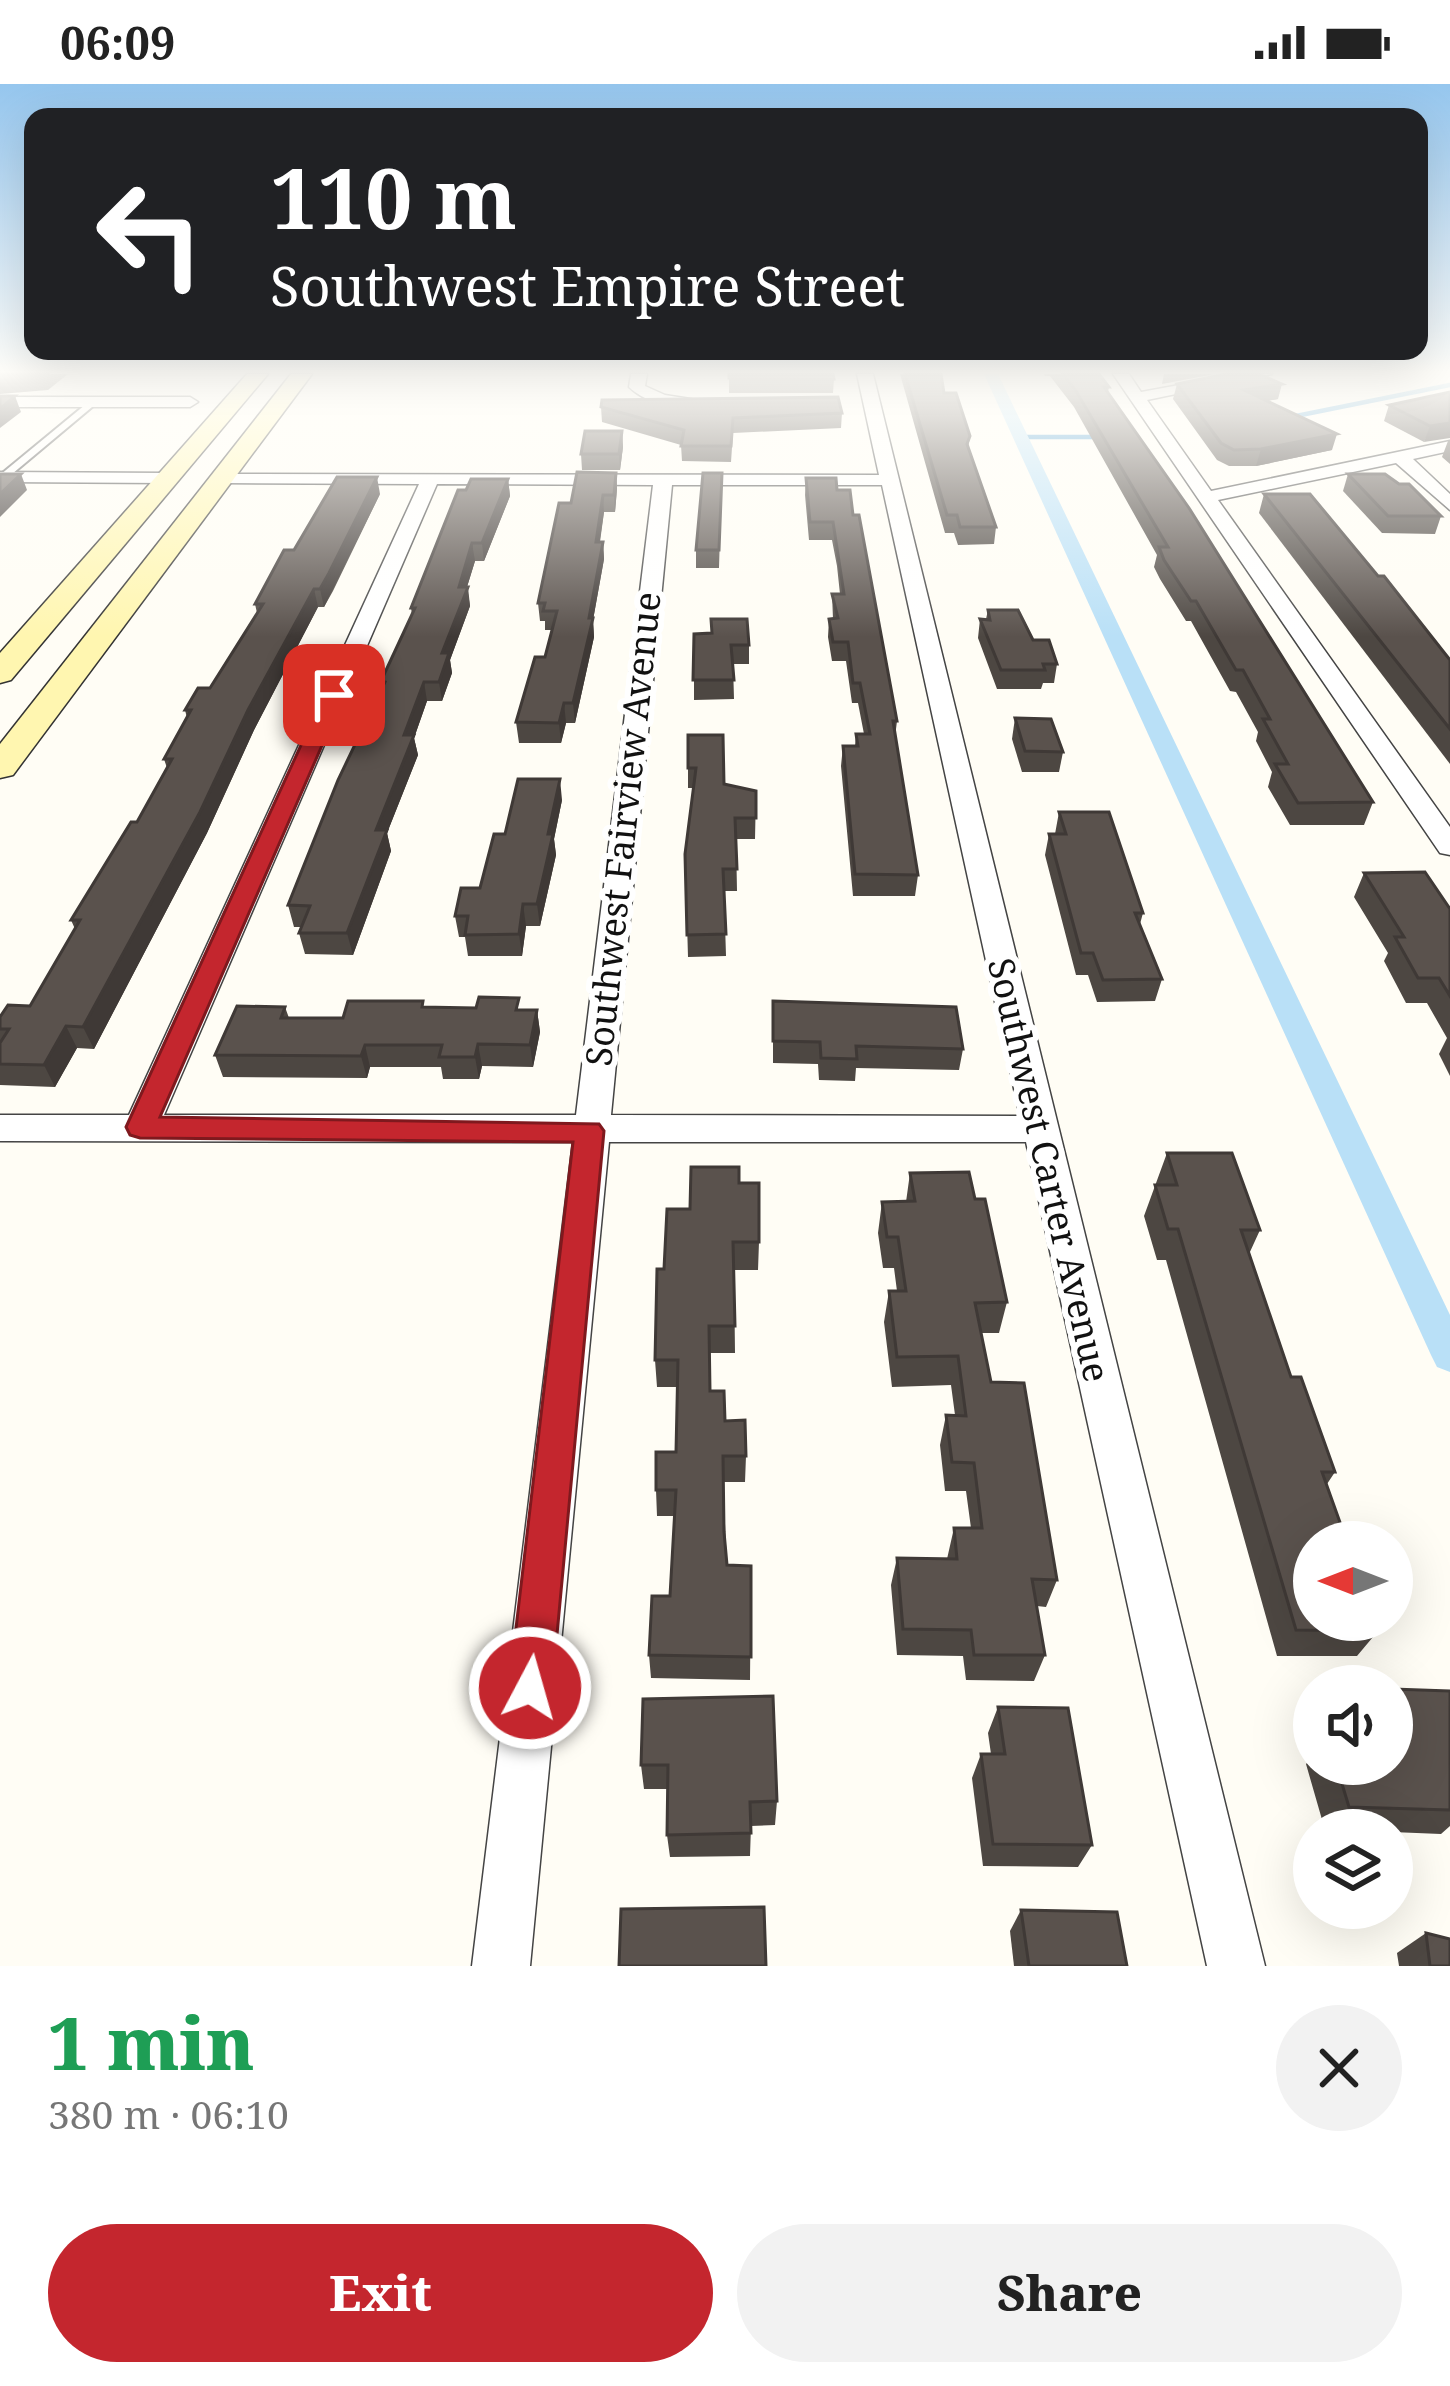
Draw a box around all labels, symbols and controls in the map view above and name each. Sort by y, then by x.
text: 06:09 [60,12,175,73]
text: 110 m [270,139,517,254]
icon: left [72,156,228,312]
text: Southwest Empire Street [270,248,905,322]
street label: Southwest Fairview Avenue [573,589,672,1068]
pin [283,644,385,746]
icon: arrive [301,662,367,728]
street label: Southwest Carter Avenue [977,953,1122,1387]
north arrow [1293,1521,1413,1641]
map controls [1293,1521,1413,1929]
position arrow [467,1625,593,1751]
button: sound [1293,1665,1413,1785]
button: layers [1293,1809,1413,1929]
text: 1 min [48,1993,255,2091]
button: close [1276,2005,1402,2131]
text: 380 m · 06:10 [48,2087,289,2140]
button: Exit [48,2224,713,2362]
button: Share [737,2224,1402,2362]

